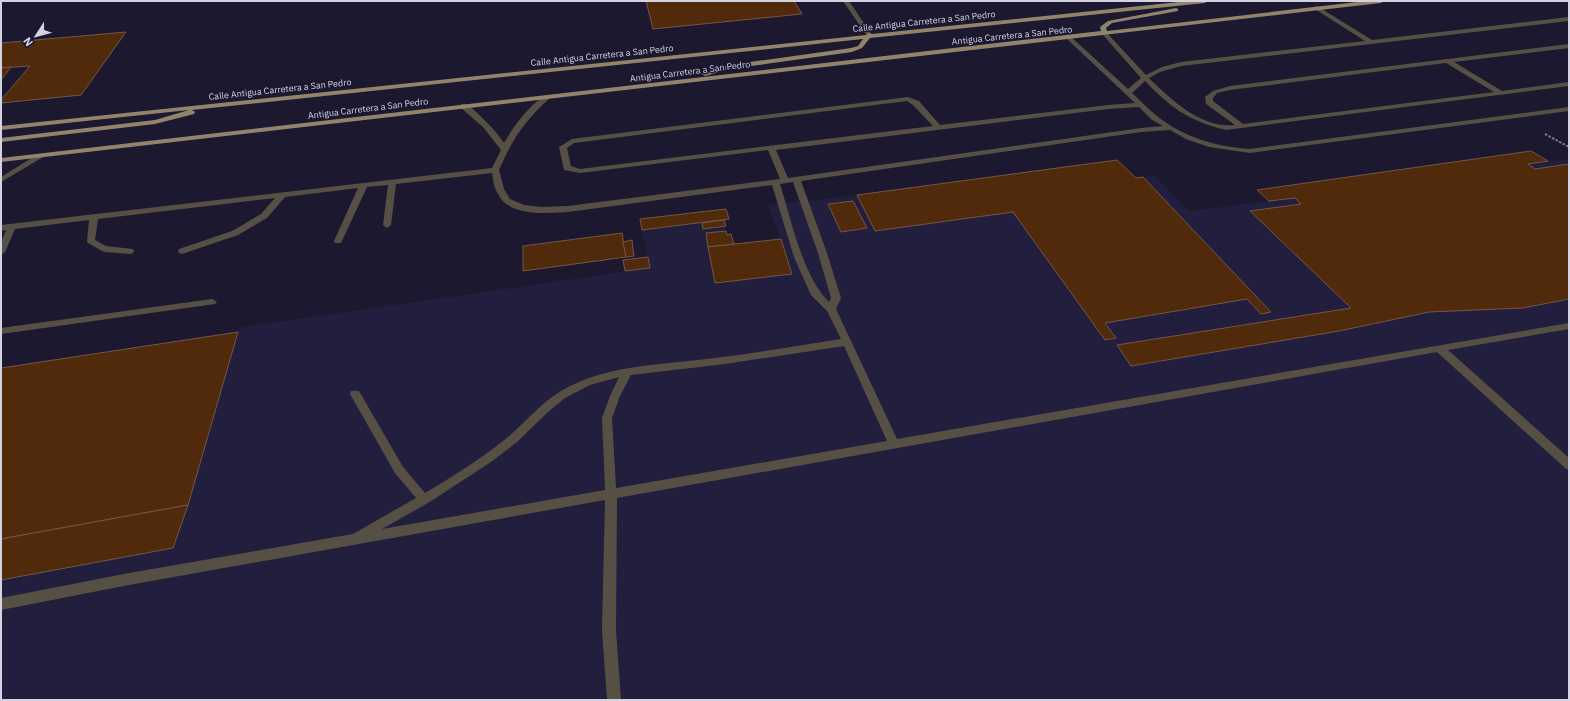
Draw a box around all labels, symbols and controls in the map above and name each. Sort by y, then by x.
street label: Calle Antigua Carretera a San Pedro [852,8,996,34]
north arrow [16,16,56,56]
street label: Antigua Carretera a San Pedro [951,23,1073,47]
text: N [20,35,36,49]
street label: Calle Antigua Carretera a San Pedro [530,42,674,68]
street label: Antigua Carretera a San Pedro [629,58,751,84]
street label: Calle Antigua Carretera a San Pedro [208,76,352,102]
street label: Antigua Carretera a San Pedro [307,95,429,121]

